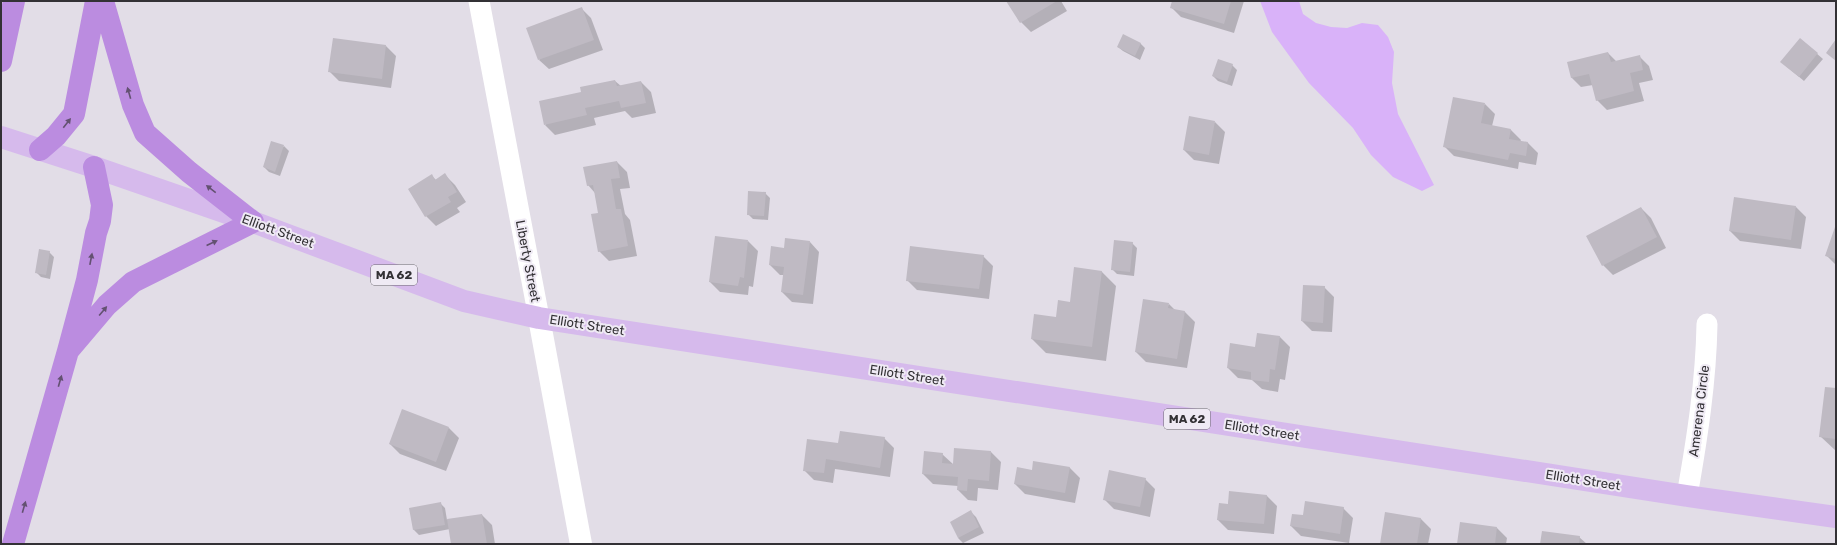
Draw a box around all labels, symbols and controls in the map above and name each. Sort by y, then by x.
one-way arrow [126,86,132,98]
one-way arrow [63,117,71,128]
one-way arrow [205,185,216,194]
street label: Elliott Street [240,211,316,251]
street label: Liberty Street [513,219,543,303]
one-way arrow [206,240,218,246]
one-way arrow [88,253,94,265]
road number: MA 62 [371,265,417,285]
one-way arrow [98,305,107,316]
street label: Elliott Street [548,312,626,338]
street label: Elliott Street [868,362,946,388]
street label: Amerena Circle [1686,364,1712,458]
one-way arrow [57,375,63,387]
road number: MA 62 [1164,409,1210,429]
street label: Elliott Street [1223,417,1301,443]
street label: Elliott Street [1544,467,1622,493]
one-way arrow [21,500,27,512]

